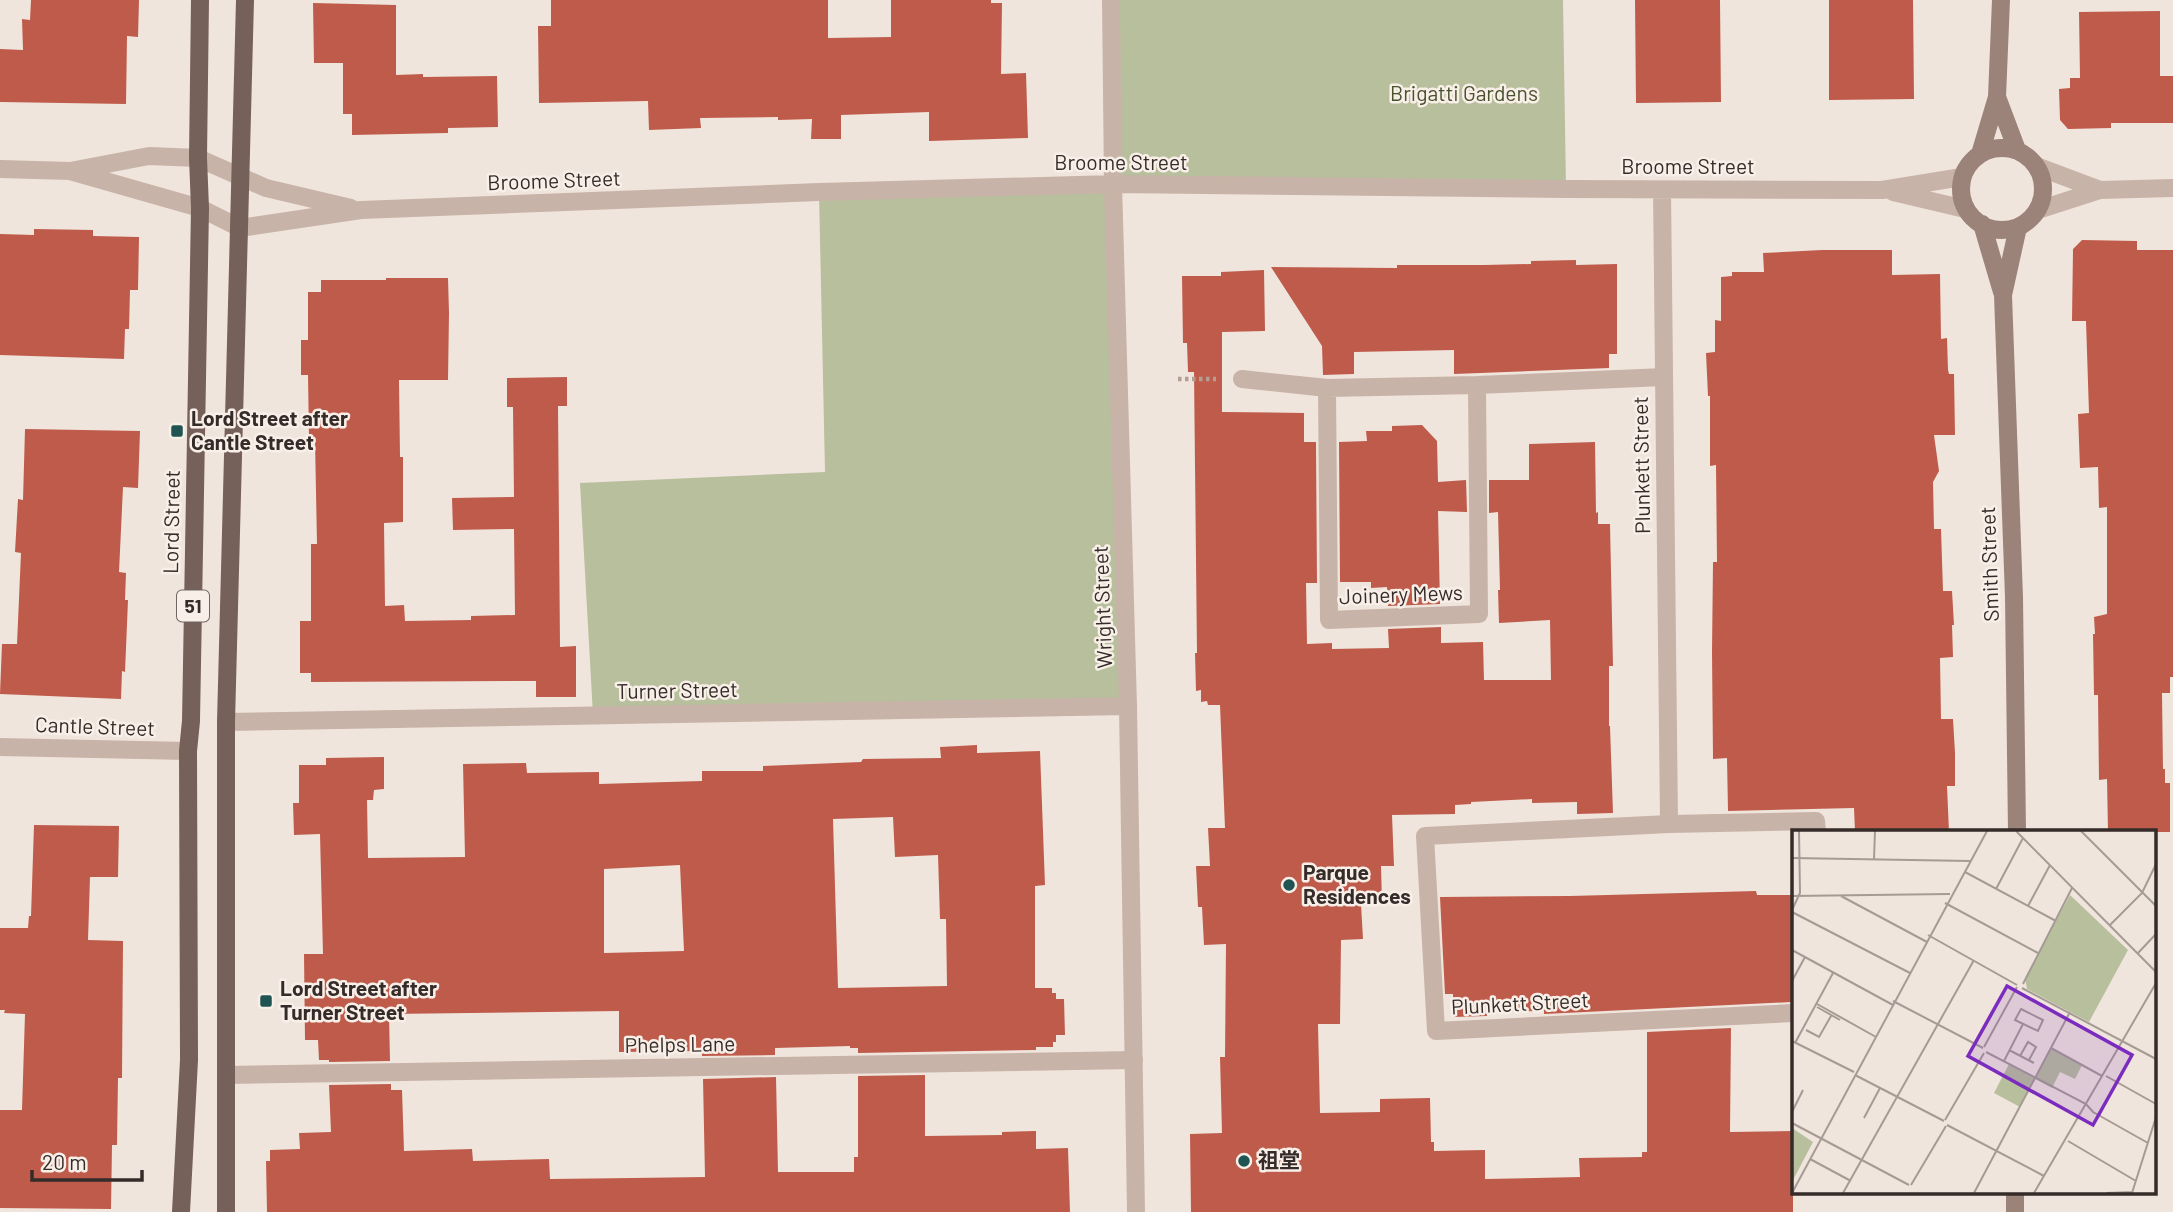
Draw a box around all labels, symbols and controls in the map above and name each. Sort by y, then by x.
park label: Brigatti Gardens [1390,80,1538,105]
street label: Broome Street [1054,149,1188,174]
street label: Broome Street [1621,153,1755,178]
street label: Broome Street [487,165,621,194]
street label: Plunkett Street [1627,396,1654,534]
place label: Lord Street after Cantle Street [191,405,348,454]
marker: Lord Street after Cantle Street [169,423,185,439]
street label: Lord Street [157,470,184,574]
street label: Smith Street [1974,506,2003,622]
street label: Wright Street [1087,545,1116,669]
street label: Joinery Mews [1339,579,1463,608]
road number: 51 [177,590,209,622]
street label: Turner Street [616,676,738,703]
street label: Cantle Street [35,711,155,740]
inset map [1792,830,2156,1194]
place label: Parque Residences [1303,859,1411,908]
marker: Parque Residences [1281,877,1297,893]
place label: Lord Street after Turner Street [280,975,437,1024]
street label: Plunkett Street [1450,986,1589,1019]
marker: Lord Street after Turner Street [258,993,274,1009]
street label: Phelps Lane [624,1030,735,1057]
scale bar [32,1138,142,1182]
place label: 祖堂 [1258,1147,1300,1172]
text: 20 m [42,1149,87,1174]
marker: 祖堂 [1236,1153,1252,1169]

